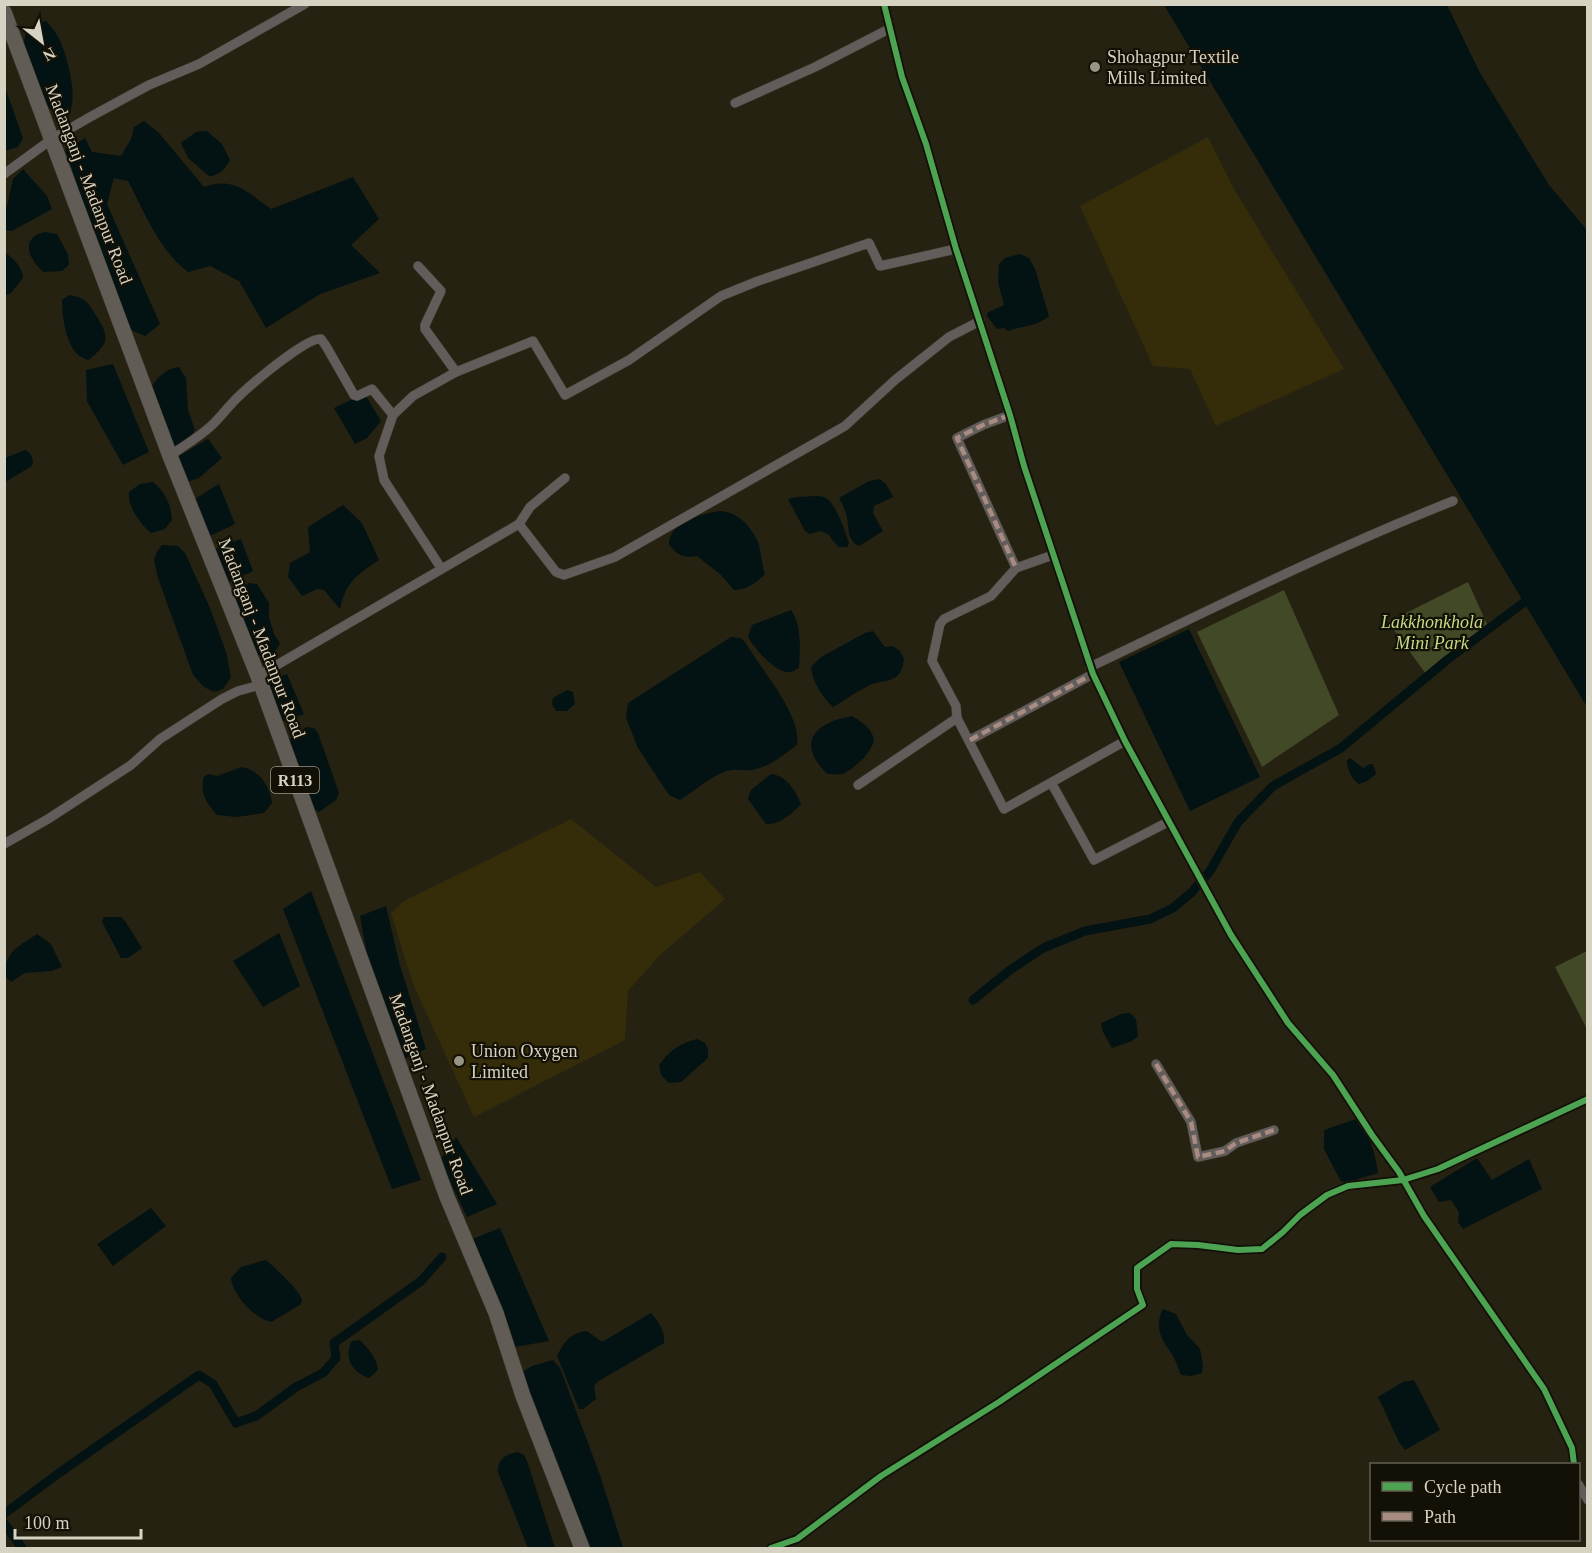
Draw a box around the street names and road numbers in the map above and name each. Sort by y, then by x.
street label: Madanganj - Madanpur Road [42,81,136,287]
street label: Madanganj - Madanpur Road [215,535,309,741]
road number: R113 [271,767,319,793]
street label: Madanganj - Madanpur Road [385,991,477,1197]

